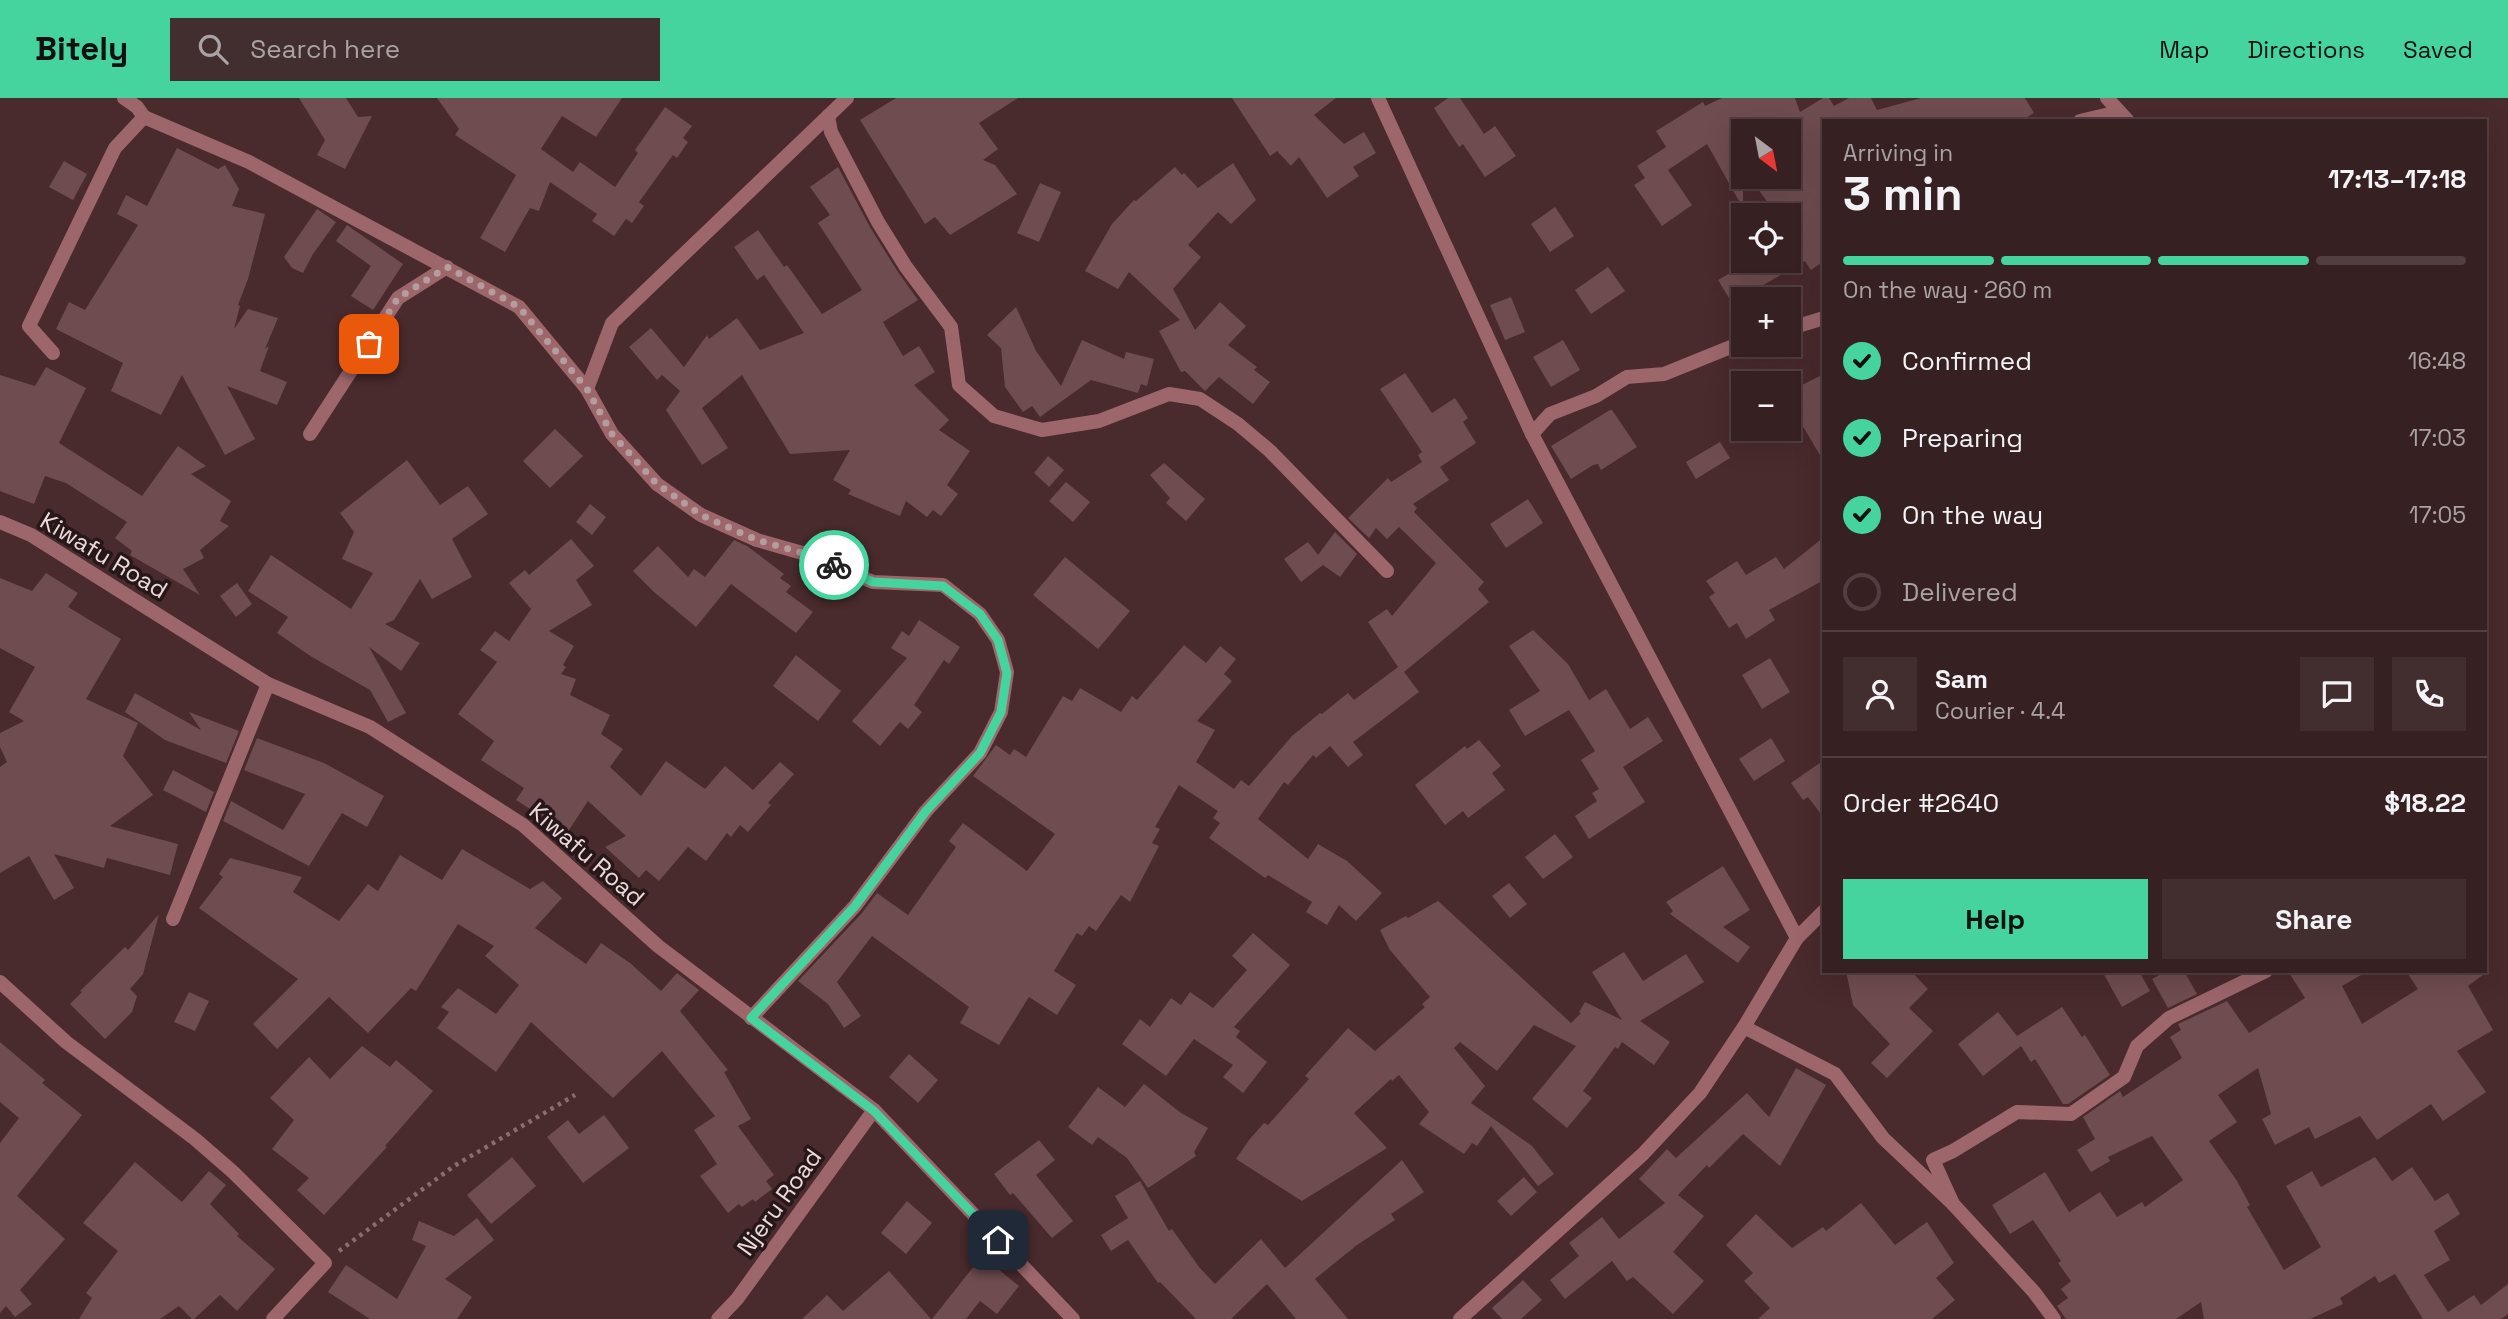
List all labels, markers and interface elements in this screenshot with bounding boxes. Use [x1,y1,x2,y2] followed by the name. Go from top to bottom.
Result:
[170,18,660,81] search box
[35,28,128,70] text: Bitely
[194,30,232,68] icon: search
[250,32,400,66] text: Search here
[2159,34,2209,65] text: Map
[2247,34,2365,65] text: Directions
[2403,34,2473,65] text: Saved
[1731,119,1801,189] north arrow
[1731,119,1801,441] map controls
[1843,138,1953,168] text: Arriving in
[2328,162,2466,196] text: 17:13–17:18
[1843,165,1963,223] text: 3 min
[1731,203,1801,273] button: locate
[1843,275,2052,305] text: On the way · 260 m
[1731,287,1801,357] button: +
[339,314,399,374] pin
[350,325,388,363] icon: bag
[1843,342,1881,380] icon: check
[1902,344,2032,378] text: Confirmed
[2408,346,2466,376] text: 16:48
[1731,371,1801,441] button: −
[1843,419,1881,457] icon: check
[1902,421,2023,455] text: Preparing
[2409,423,2466,453] text: 17:03
[1843,496,1881,534] icon: check
[1902,498,2043,532] text: On the way
[2409,500,2466,530] text: 17:05
[35,505,173,605] street label: Kiwafu Road
[799,530,869,600] courier
[815,546,853,584] icon: bike
[1902,575,2018,609] text: Delivered
[1843,657,1917,731] button: person
[2300,657,2374,731] button: chat
[2392,657,2466,731] button: phone
[1935,662,1988,696] text: Sam
[1935,696,2065,726] text: Courier · 4.4
[1843,786,1999,820] text: Order #2640
[2384,786,2466,820] text: $18.22
[523,795,651,913] street label: Kiwafu Road
[1843,879,2148,959] button: Help
[2162,879,2466,959] button: Share
[730,1142,828,1262] street label: Njeru Road
[968,1210,1028,1270] pin
[979,1221,1017,1259] icon: home

